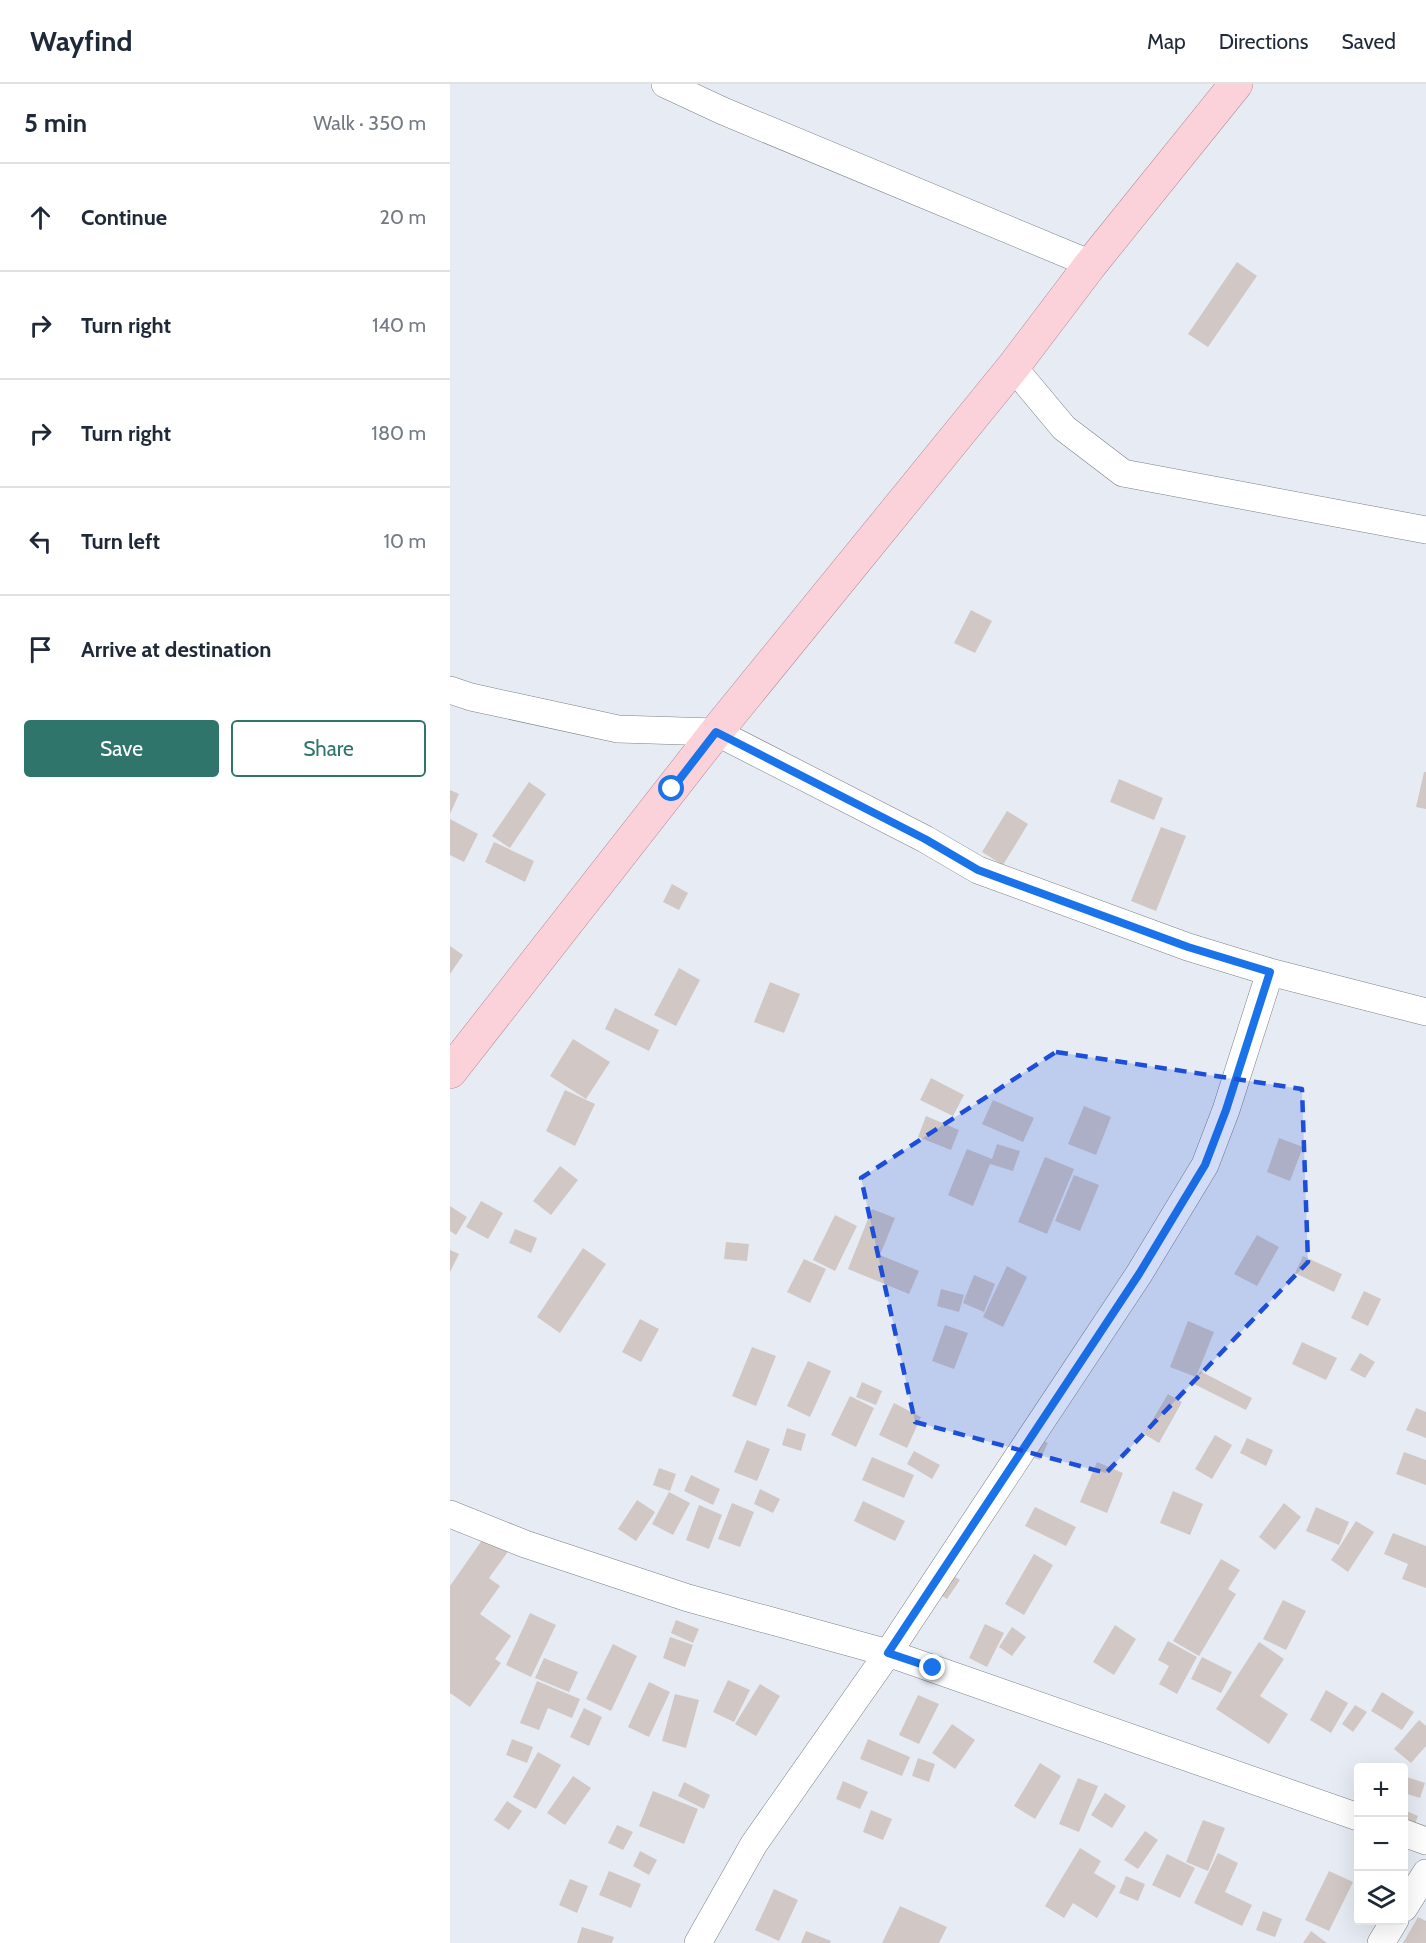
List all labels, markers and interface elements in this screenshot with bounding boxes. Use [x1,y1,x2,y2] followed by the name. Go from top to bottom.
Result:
[30,24,132,58] text: Wayfind
[1147,29,1186,54] text: Map
[1219,29,1308,54] text: Directions
[1341,29,1396,54] text: Saved
[24,107,87,139] text: 5 min
[313,111,426,135] text: Walk · 350 m
[24,201,57,234] icon: ahead
[81,204,167,231] text: Continue
[380,205,426,229] text: 20 m
[24,309,57,342] icon: right
[81,312,171,339] text: Turn right
[372,313,426,337] text: 140 m
[24,417,57,450] icon: right
[81,420,171,447] text: Turn right
[371,421,426,445] text: 180 m
[24,525,57,558] icon: left
[81,528,160,555] text: Turn left
[383,529,426,553] text: 10 m
[24,633,57,666] icon: arrive
[81,636,271,663] text: Arrive at destination
[24,720,219,777] button: Save
[231,720,426,777] button: Share
[658,775,684,801] route start
[919,1654,945,1680] route end
[1354,1763,1408,1925] map controls
[1354,1763,1408,1817] button: +
[1354,1817,1408,1871] button: −
[1354,1871,1408,1925] button: layers

